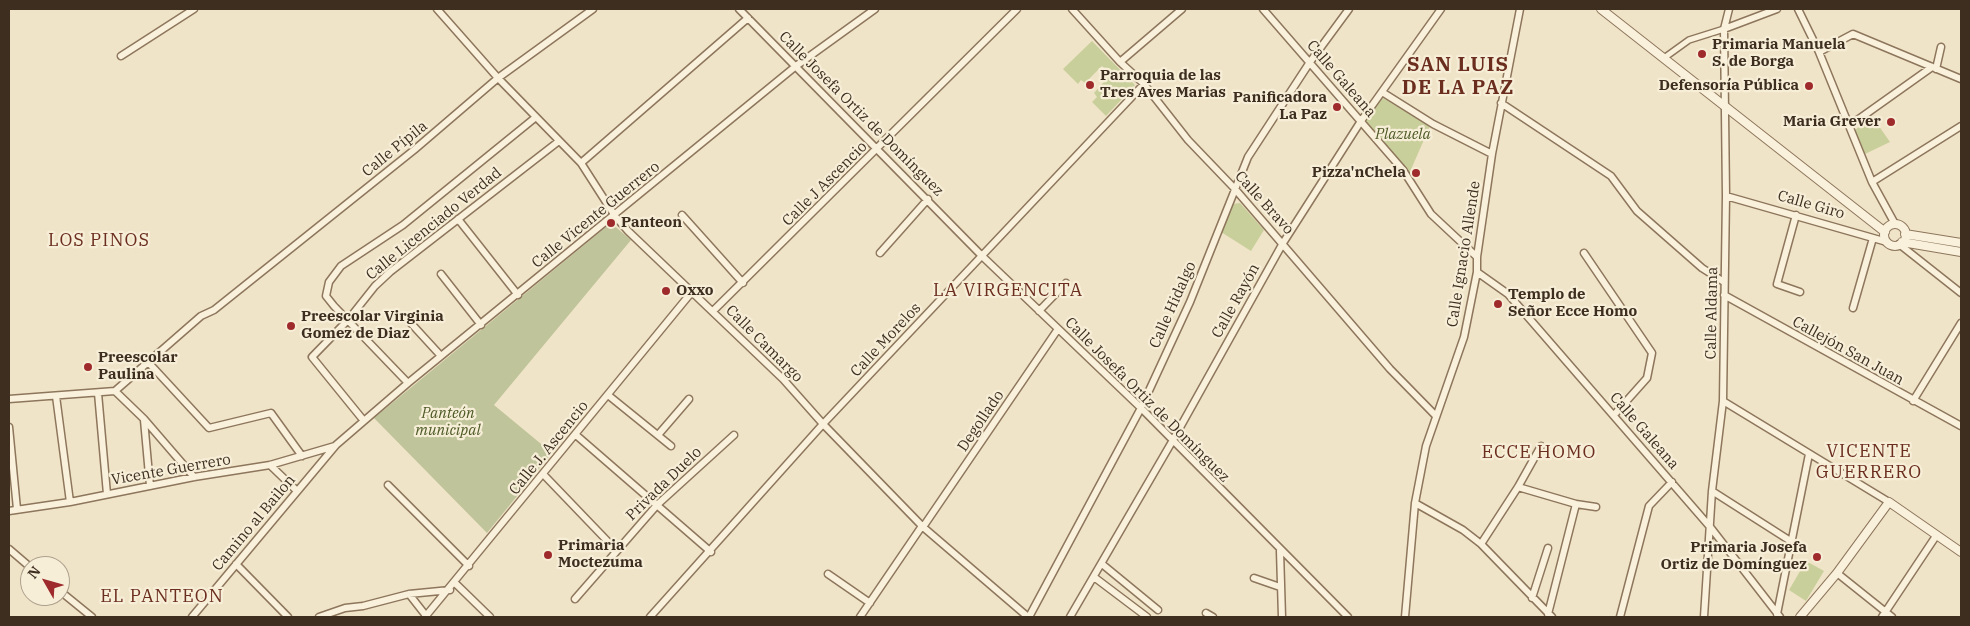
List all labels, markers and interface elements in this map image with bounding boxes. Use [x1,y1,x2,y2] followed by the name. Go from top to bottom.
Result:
[775,28,947,200] street label: Calle Josefa Ortiz de Domínguez
[1712,36,1846,71] place label: Primaria Manuela S. de Borga
[1303,37,1379,121] street label: Calle Galeana
[1696,48,1708,60] marker: Primaria Manuela S. de Borga
[1401,53,1515,100] district label: SAN LUIS DE LA PAZ
[1100,67,1226,102] place label: Parroquia de las Tres Aves Marias
[1659,77,1799,95] place label: Defensoría Pública
[1084,79,1096,91] marker: Parroquia de las Tres Aves Marias
[1803,80,1815,92] marker: Defensoría Pública
[1233,89,1327,124] place label: Panificadora La Paz
[1331,101,1343,113] marker: Panificadora La Paz
[1783,113,1881,131] place label: Maria Grever
[1885,116,1897,128] marker: Maria Grever
[359,117,431,181] street label: Calle Pípila
[1375,126,1431,144] park label: Plazuela
[779,138,871,230] street label: Calle J Ascencio
[528,158,664,272] street label: Calle Vicente Guerrero
[363,164,505,284] street label: Calle Licenciado Verdad
[1312,164,1406,182] place label: Pizza'nChela
[1410,167,1422,179] marker: Pizza'nChela
[1231,168,1297,238] street label: Calle Bravo
[1444,180,1484,328] street label: Calle Ignacio Allende
[1775,187,1847,223] street label: Calle Giro
[621,214,682,232] place label: Panteon
[605,217,617,229] marker: Panteon
[47,230,151,252] district label: LOS PINOS
[1146,259,1200,351] street label: Calle Hidalgo
[1208,261,1264,341] street label: Calle Rayón
[1702,266,1722,360] street label: Calle Aldama
[931,280,1085,302] district label: LA VIRGENCITA
[676,282,714,300] place label: Oxxo
[660,285,672,297] marker: Oxxo
[1508,286,1637,321] place label: Templo de Señor Ecce Homo
[1492,298,1504,310] marker: Templo de Señor Ecce Homo
[847,299,925,381] street label: Calle Morelos
[722,302,806,386] street label: Calle Camargo
[301,308,444,343] place label: Preescolar Virginia Gomez de Diaz
[1789,313,1907,389] street label: Callejón San Juan
[1061,314,1233,486] street label: Calle Josefa Ortiz de Domínguez
[285,320,297,332] marker: Preescolar Virginia Gomez de Diaz
[98,349,178,384] place label: Preescolar Paulina
[82,361,94,373] marker: Preescolar Paulina
[954,387,1008,455] street label: Degollado
[1606,389,1682,473] street label: Calle Galeana
[506,397,592,499] street label: Calle J. Ascencio
[415,405,481,440] park label: Panteón municipal
[1815,441,1923,484] district label: VICENTE GUERRERO
[1480,442,1598,464] district label: ECCE HOMO
[622,443,706,525] street label: Privada Duelo
[110,451,232,489] street label: Vicente Guerrero
[209,471,299,575] street label: Camino al Bailon
[558,537,643,572] place label: Primaria Moctezuma
[1660,539,1807,574] place label: Primaria Josefa Ortiz de Domínguez
[542,549,554,561] marker: Primaria Moctezuma
[1811,551,1823,563] marker: Primaria Josefa Ortiz de Domínguez
[20,556,70,606] north arrow
[23,562,44,582] text: N
[99,586,225,608] district label: EL PANTEON

